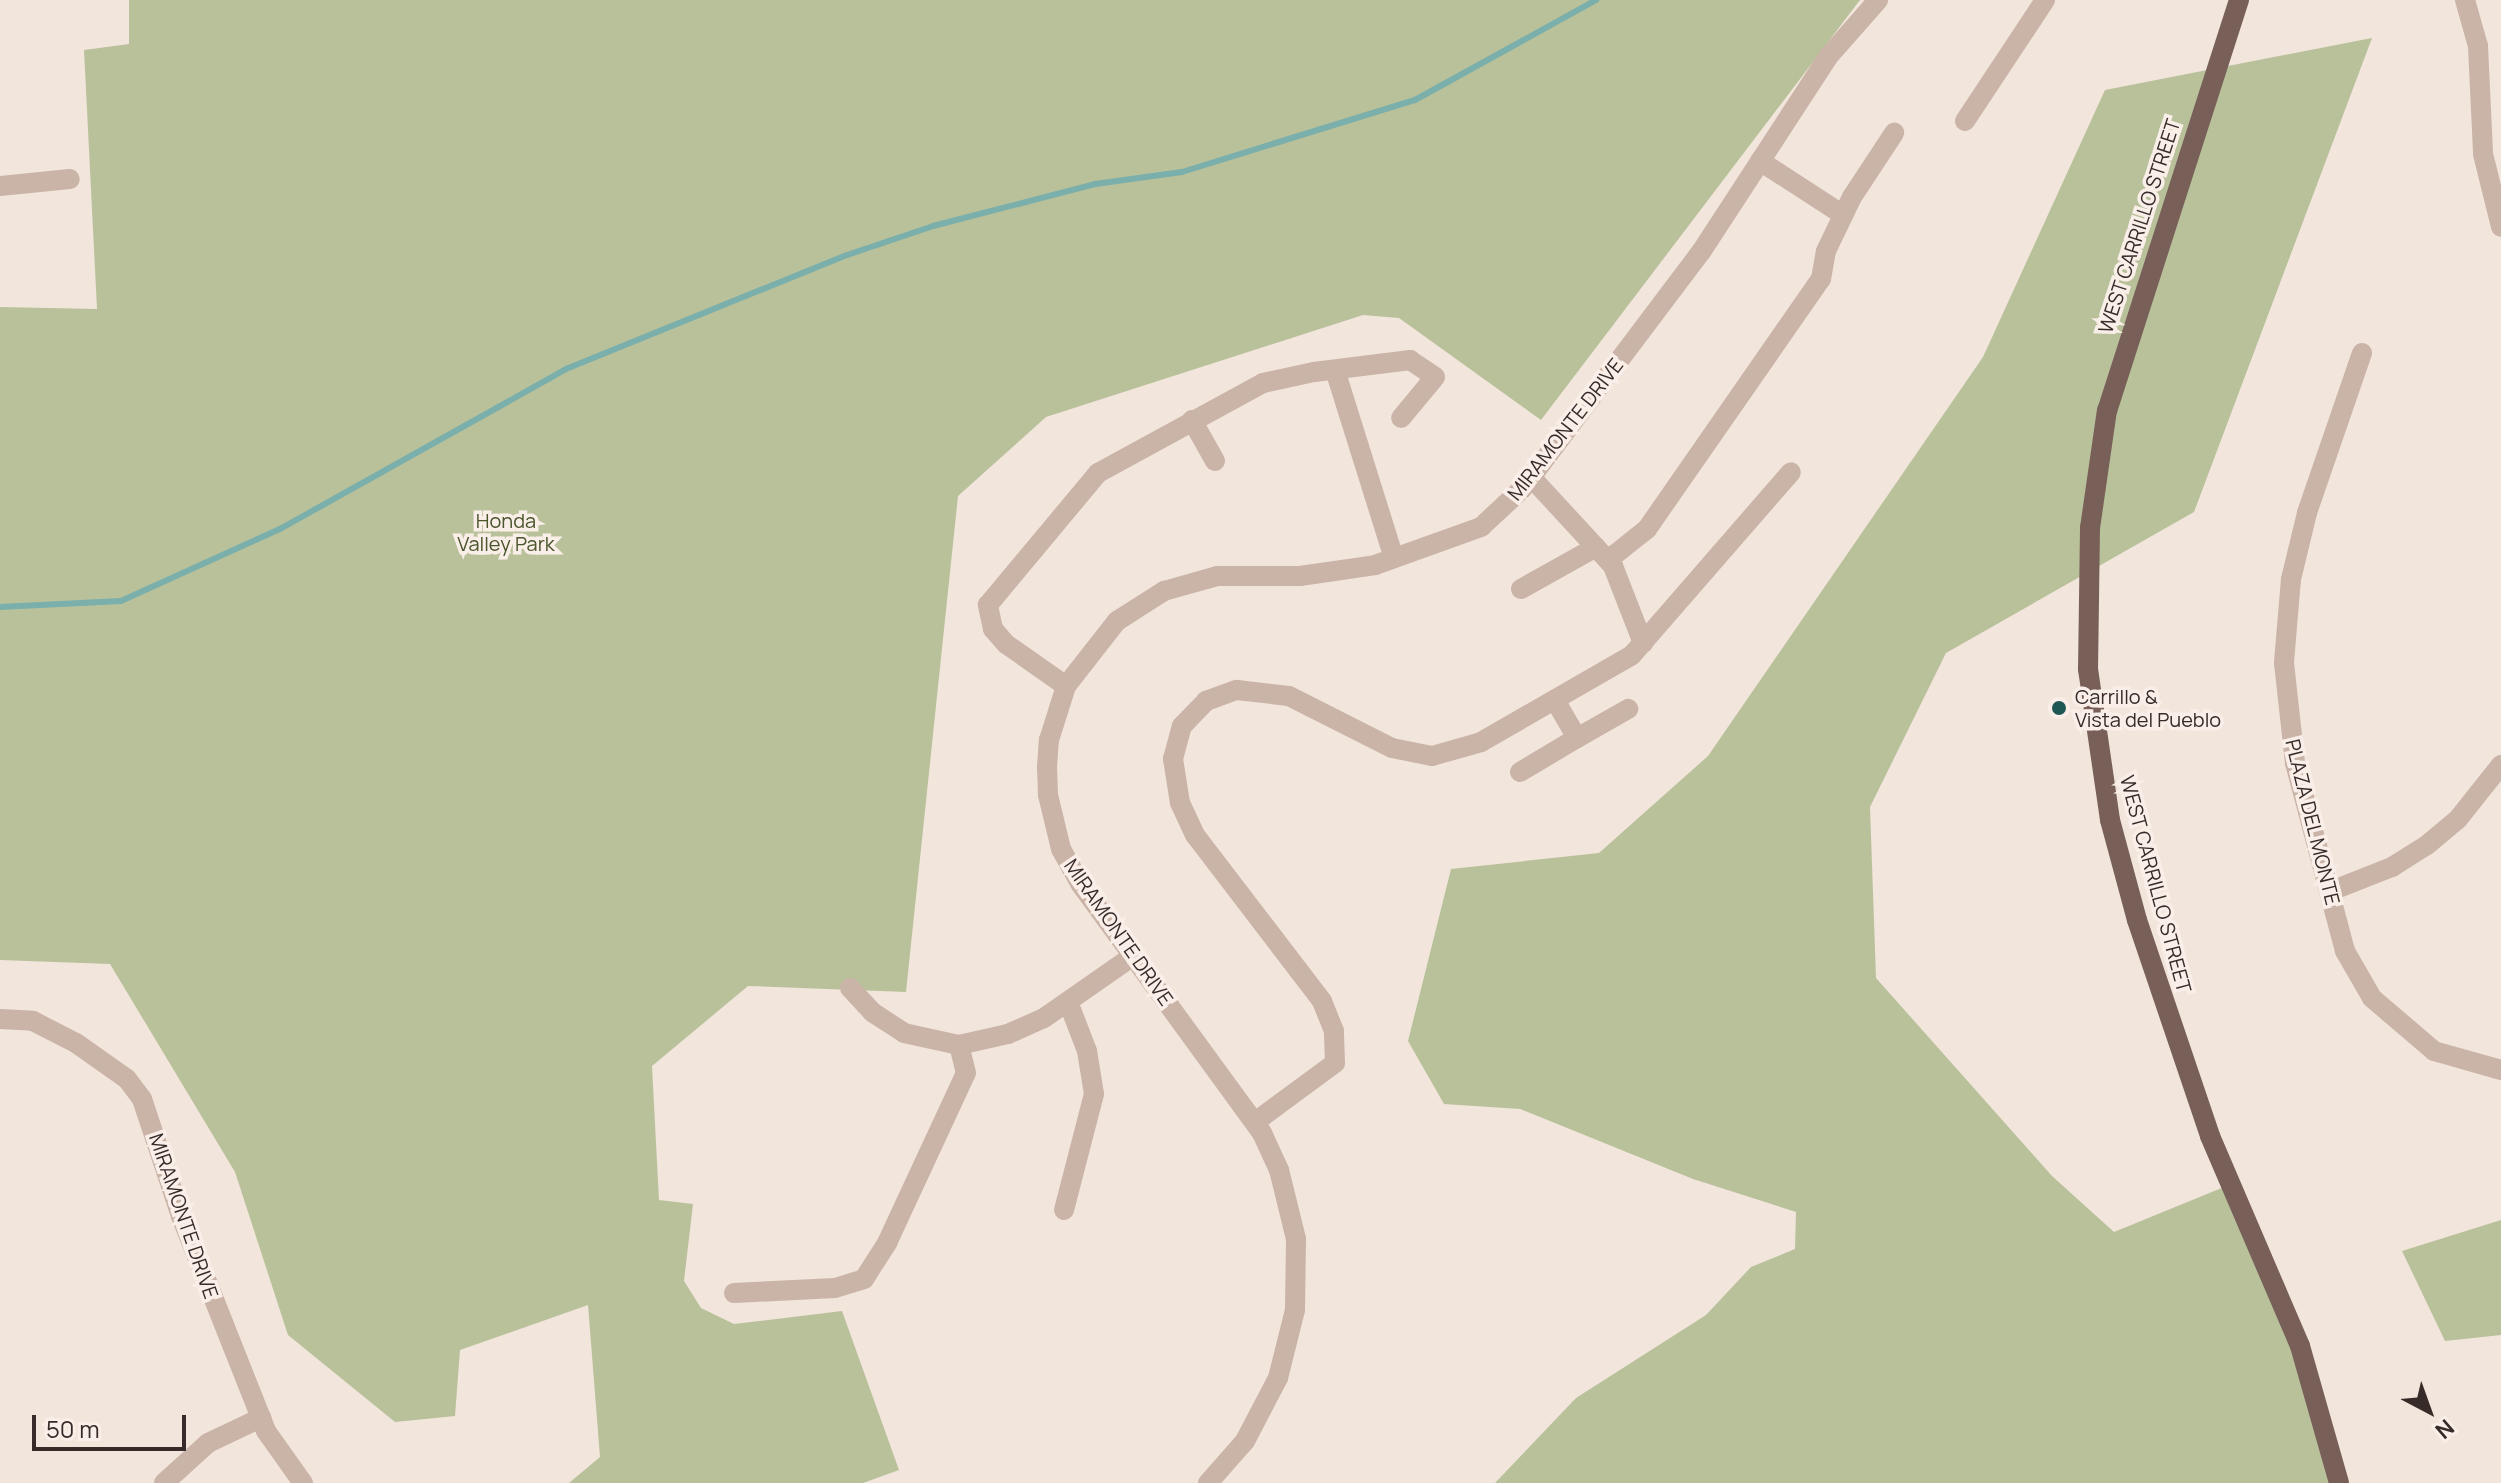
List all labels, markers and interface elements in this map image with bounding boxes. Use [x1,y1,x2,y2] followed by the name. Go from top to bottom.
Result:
[2093,116,2185,336] street label: WEST CARRILLO STREET
[1502,353,1628,505] street label: MIRAMONTE DRIVE
[457,508,555,555] park label: Honda Valley Park
[2075,684,2221,731] place label: Carrillo & Vista del Pueblo
[2050,699,2068,717] marker: Carrillo & Vista del Pueblo
[2281,736,2345,908] street label: PLAZA DEL MONTE
[2115,773,2197,995] street label: WEST CARRILLO STREET
[1059,854,1179,1010] street label: MIRAMONTE DRIVE
[144,1130,224,1302] street label: MIRAMONTE DRIVE
[2389,1371,2469,1451] north arrow
[36,1399,190,1449] scale bar
[46,1412,100,1445] text: 50 m
[2429,1413,2461,1446] text: N

